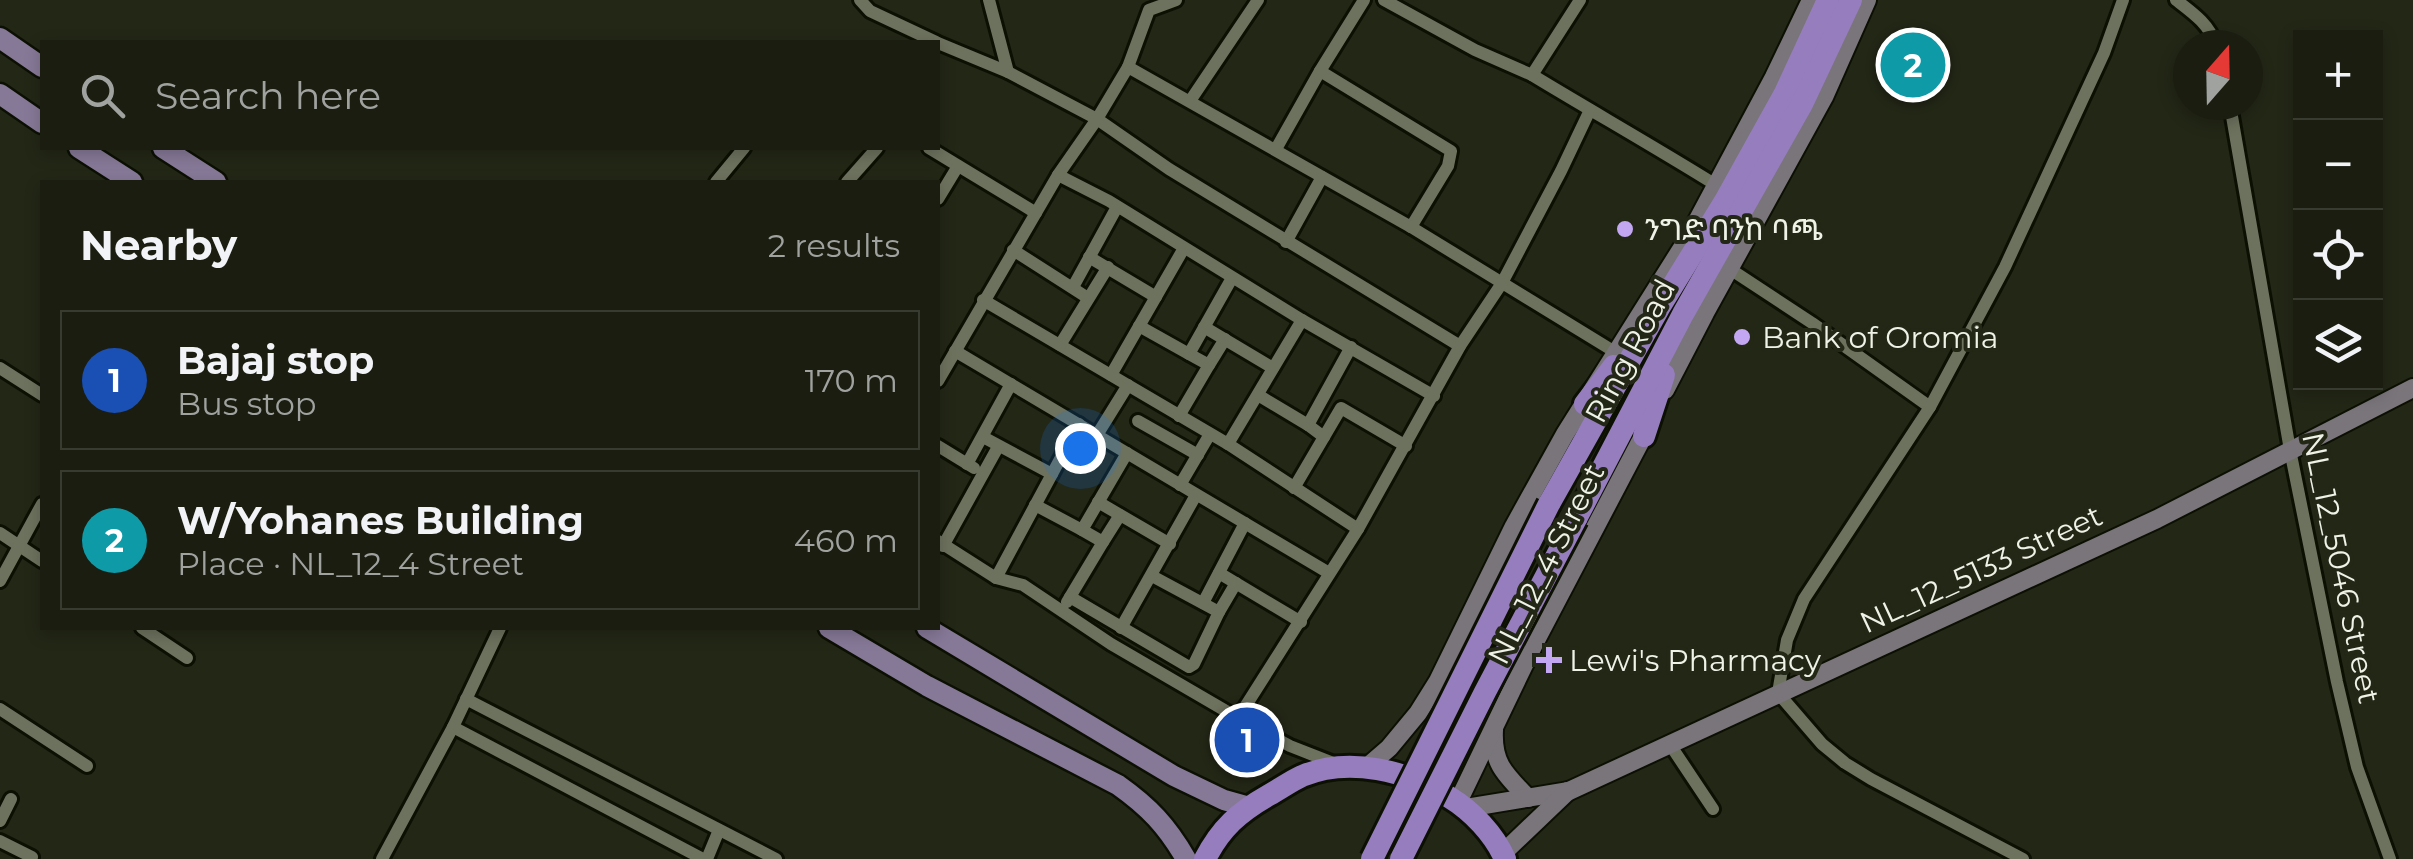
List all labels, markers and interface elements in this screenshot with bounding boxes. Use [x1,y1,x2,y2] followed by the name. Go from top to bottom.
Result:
[1880,28,1946,102] pin: 2
[2173,30,2263,120] north arrow
[2293,30,2383,390] map controls
[2293,30,2383,120] button: +
[40,40,940,150] search box
[75,68,130,123] icon: search
[155,72,381,119] text: Search here
[2293,120,2383,210] button: −
[2293,210,2383,300] button: locate
[1645,211,1823,248] place label: ንግድ ባንከ ባጫ
[1614,218,1636,240] marker: ንግድ ባንከ ባጫ
[80,219,237,271] text: Nearby
[768,226,900,265] text: 2 results
[1577,273,1683,429] street label: Ring Road
[2293,300,2383,390] button: layers
[1762,319,1998,356] place label: Bank of Oromia
[1731,326,1753,348] marker: Bank of Oromia
[177,337,374,384] text: Bajaj stop
[108,361,121,400] text: 1
[805,361,898,400] text: 170 m
[177,384,316,423] text: Bus stop
[1055,423,1106,474] your location
[2294,429,2388,707] street label: NL_12_5046 Street
[1480,458,1612,670] street label: NL_12_4 Street
[177,497,584,544] text: W/Yohanes Building
[1854,497,2108,641] street label: NL_12_5133 Street
[105,521,124,560] text: 2
[794,521,898,560] text: 460 m
[177,544,524,583] text: Place · NL_12_4 Street
[1569,642,1822,679] place label: Lewi's Pharmacy
[1538,649,1560,671] marker: Lewi's Pharmacy
[1214,702,1280,778] pin: 1

